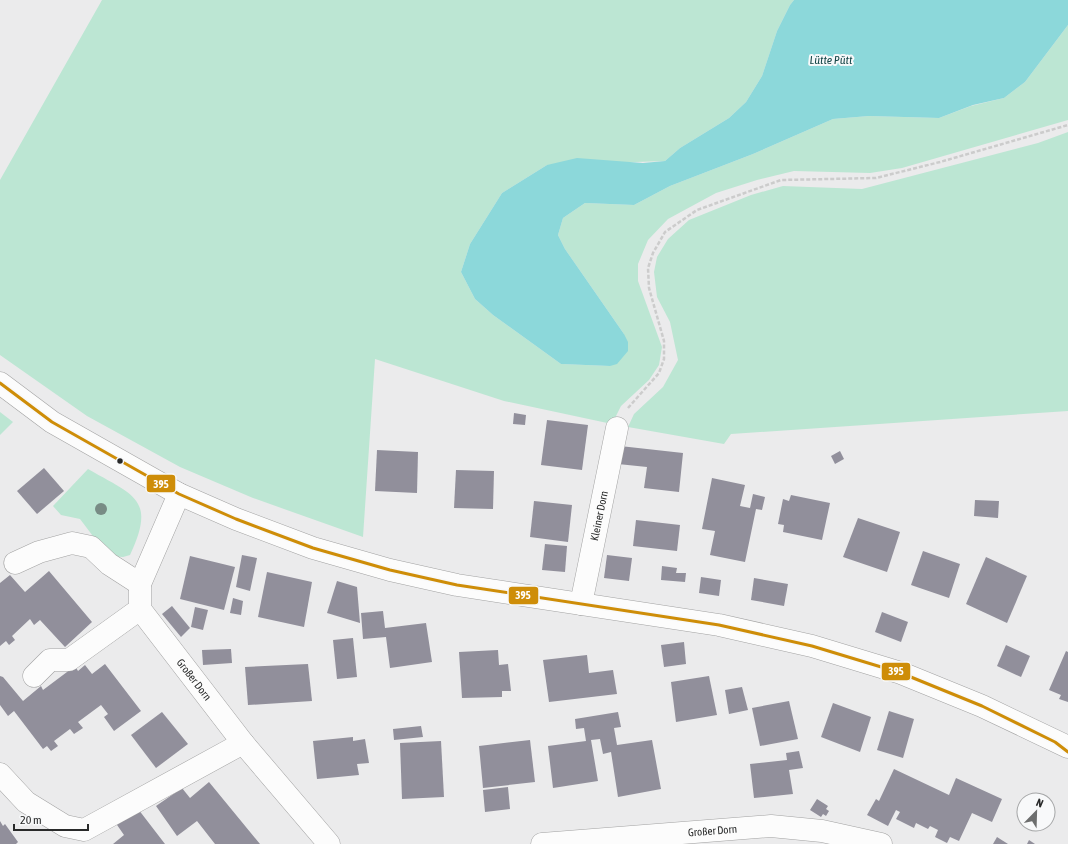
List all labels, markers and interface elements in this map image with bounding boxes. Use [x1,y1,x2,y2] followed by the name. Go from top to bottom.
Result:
[810,53,853,67] water label: Lütte Pütt
[115,456,125,466] unlabelled marker
[146,474,176,493] line badge: 395
[153,478,169,490] text: 395
[588,490,610,542] street label: Kleiner Dorn
[508,586,539,605] line badge: 395
[515,589,531,601] text: 395
[174,656,214,703] street label: Großer Dorn
[881,662,911,681] line badge: 395
[888,665,904,677] text: 395
[1016,792,1056,832] north arrow
[1035,796,1045,810] text: N
[14,806,88,832] scale bar
[20,813,42,827] text: 20 m
[688,823,737,839] street label: Großer Dorn

